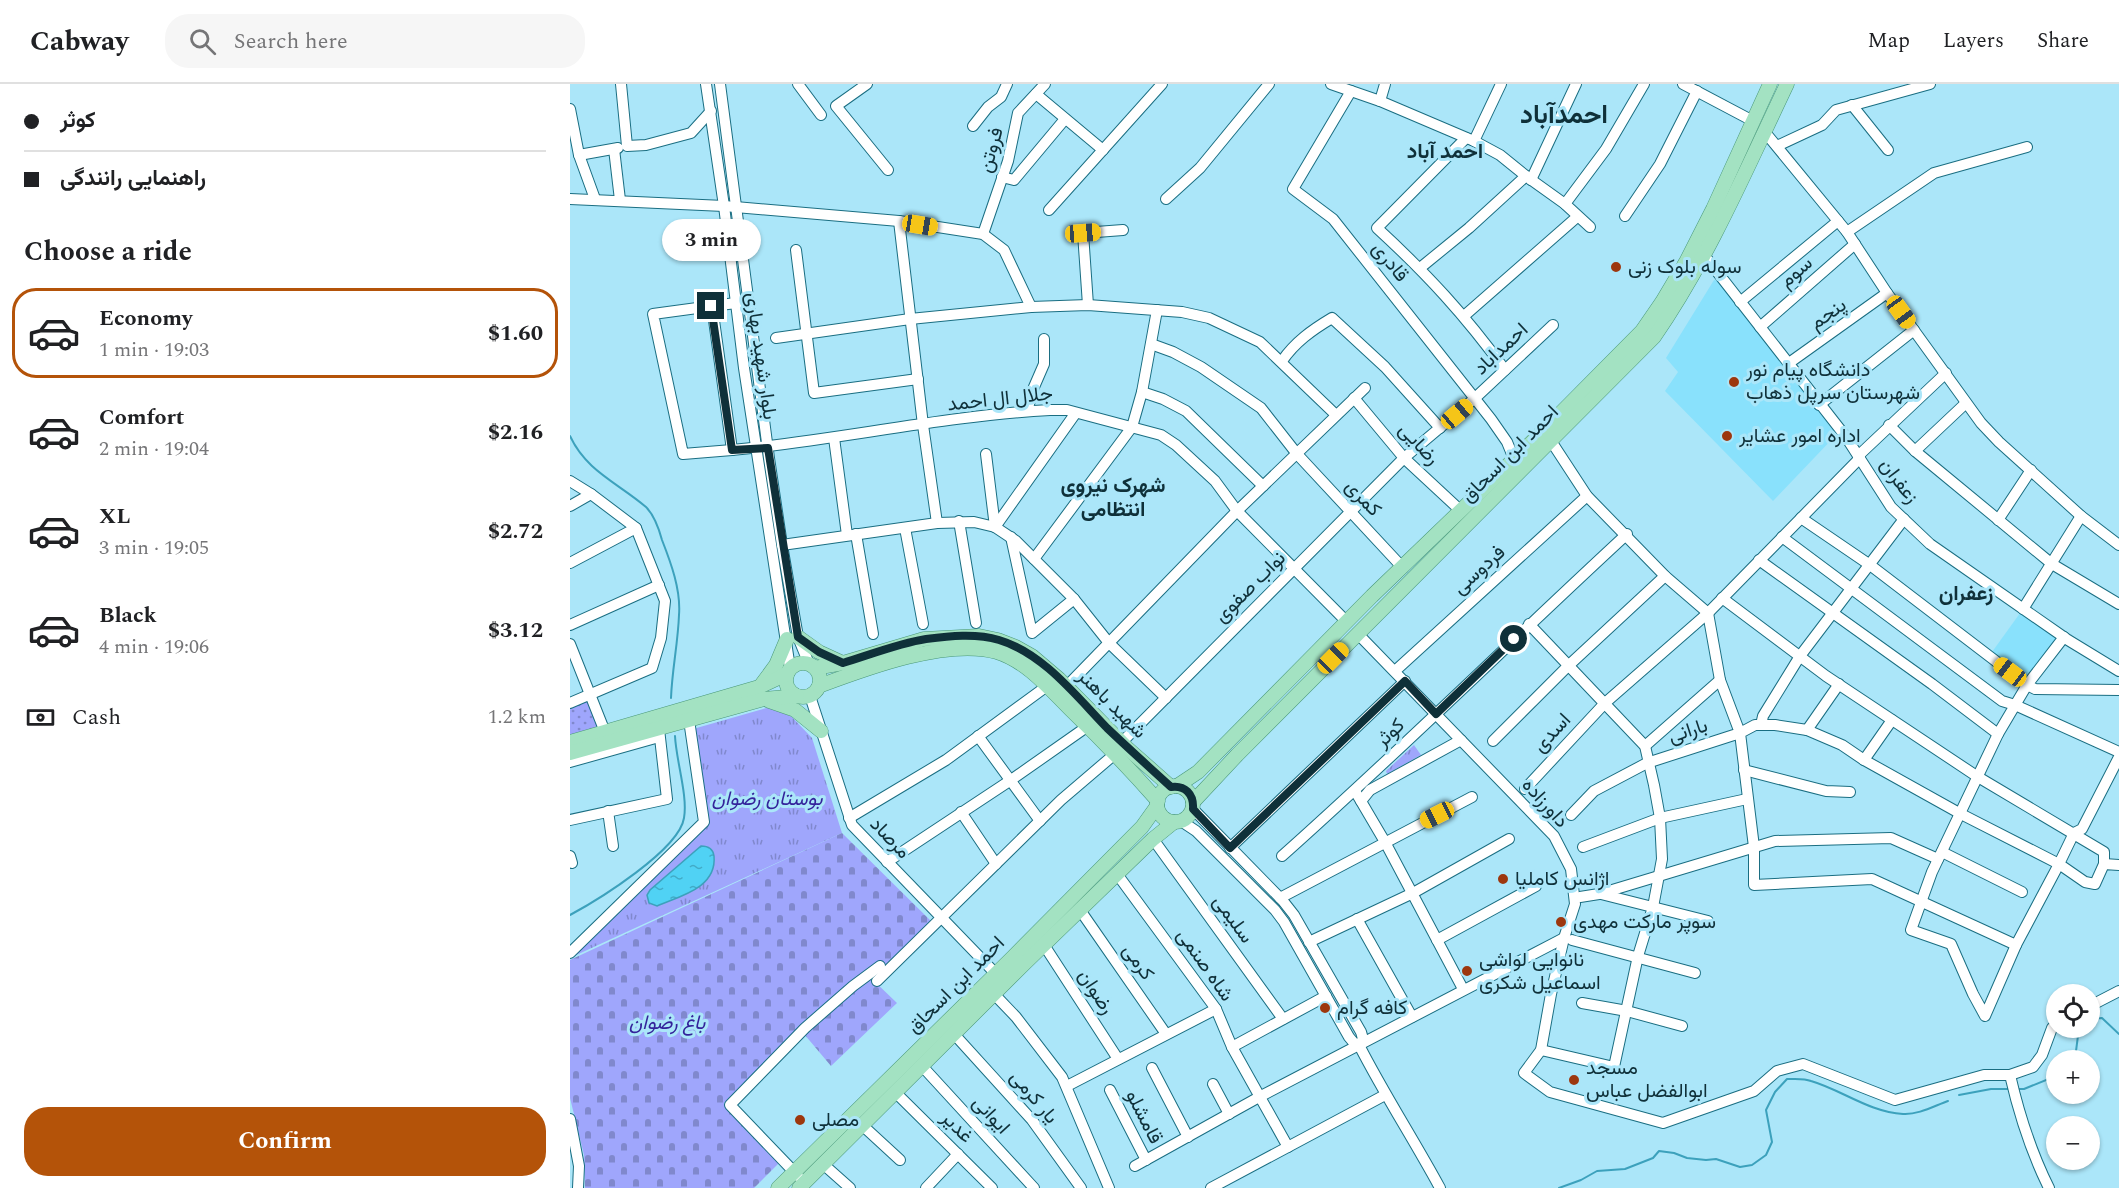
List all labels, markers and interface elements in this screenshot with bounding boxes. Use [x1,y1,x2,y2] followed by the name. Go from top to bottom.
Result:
[165,14,585,68] search box
[30,20,129,63] text: Cabway
[186,25,219,58] icon: search
[234,25,348,58] text: Search here
[1868,25,1910,57] text: Map
[1943,25,2004,57] text: Layers
[2037,25,2089,57] text: Share
[1520,95,1608,135] district label: احمدآباد
[60,104,96,137] text: کوثر
[970,124,1012,176] street label: فروتن
[1407,136,1483,168] district label: احمد آباد
[60,162,206,195] text: راهنمایی رانندگی
[901,213,939,237] car
[662,219,760,261] callout: 3 min
[1064,223,1102,243] car
[685,225,738,255] text: 3 min
[24,231,192,273] text: Choose a ride
[1364,235,1416,289] street label: قادری
[1772,249,1820,295] street label: سوم
[1628,252,1742,282] place label: سوله بلوک زنی
[1609,260,1623,274] marker: سوله بلوک زنی
[737,290,785,422] street label: بلوار شهید بهاری
[1803,290,1853,338] street label: پنجم
[697,292,724,319] route end
[1883,292,1919,332] car
[99,302,192,335] text: Economy
[27,306,81,360] icon: car
[1467,316,1535,382] street label: احمداباد
[488,317,543,350] text: $1.60
[99,335,209,365] text: 1 min · 19:03
[1745,355,1920,408] place label: دانشگاه پیام نور شهرستان سرپل ذهاب
[1727,375,1741,389] marker: دانشگاه پیام نور شهرستان سرپل ذهاب
[946,379,1054,419] street label: جلال ال احمد
[1437,396,1477,432] car
[1454,398,1566,510] street label: احمد ابن اسحاق
[99,401,184,434] text: Comfort
[27,405,81,459] icon: car
[488,416,543,449] text: $2.16
[1391,416,1447,472] street label: رضایی
[1738,421,1861,451] place label: اداره امور عشایر
[1720,429,1734,443] marker: اداره امور عشایر
[99,434,209,464] text: 2 min · 19:04
[1872,452,1926,510] street label: زعفران
[1060,470,1166,526] district label: شهرک نیروی انتظامی
[1338,472,1388,524] street label: کمری
[99,500,130,533] text: XL
[27,504,81,558] icon: car
[488,515,543,548] text: $2.72
[99,533,209,563] text: 3 min · 19:05
[1446,538,1512,602] street label: فردوسی
[1207,544,1293,630] street label: نواب صفوی
[1939,578,1993,610] district label: زعفران
[99,599,157,632] text: Black
[27,603,81,657] icon: car
[488,614,543,647] text: $3.12
[1500,625,1527,652] route start
[99,632,209,662] text: 4 min · 19:06
[1314,639,1352,677] car
[1990,654,2030,690] car
[1070,662,1154,746] street label: شهید باهنر
[24,701,57,734] icon: cash
[72,701,121,734] text: Cash
[488,702,546,732] text: 1.2 km
[1526,706,1578,760] street label: اسدی
[1367,711,1412,755] street label: کوثر
[1664,711,1712,751] street label: بارانی
[1514,771,1576,835] street label: داورزاده
[712,784,824,814] park label: بوستان رضوان
[1417,799,1457,831] car
[862,810,918,866] street label: مرصاد
[1515,864,1609,894] place label: اژانس کاملیا
[1496,872,1510,886] marker: اژانس کاملیا
[1205,888,1261,950] street label: سلیمی
[1573,907,1716,937] place label: سوپر مارکت مهدی
[1554,915,1568,929] marker: سوپر مارکت مهدی
[1169,922,1241,1008] street label: شاه صنمی
[900,929,1012,1041] street label: احمد ابن اسحاق
[1115,937,1162,987] street label: کرمی
[1479,945,1601,998] place label: نانوایی لواشی اسماعیل شکری
[1070,963,1122,1021] street label: رضوان
[1460,964,1474,978] marker: نانوایی لواشی اسماعیل شکری
[2046,984,2100,1170] map controls
[2046,984,2100,1038] button: locate
[1337,993,1408,1023] place label: کافه گرام
[1318,1001,1332,1015] marker: کافه گرام
[629,1008,706,1038] park label: باغ رضوان
[2046,1050,2100,1104] button: +
[1586,1053,1708,1106] place label: مسجد ابوالفضل عباس
[1002,1063,1066,1131] street label: یار کرمی
[1567,1073,1581,1087] marker: مسجد ابوالفضل عباس
[1118,1085,1170,1149] street label: قامشلو
[965,1089,1017,1141] street label: ایوانی
[933,1103,980,1150] street label: غدیر
[812,1105,859,1135] place label: مصلی
[24,1107,546,1176] button: Confirm
[793,1113,807,1127] marker: مصلی
[2046,1116,2100,1170] button: −

